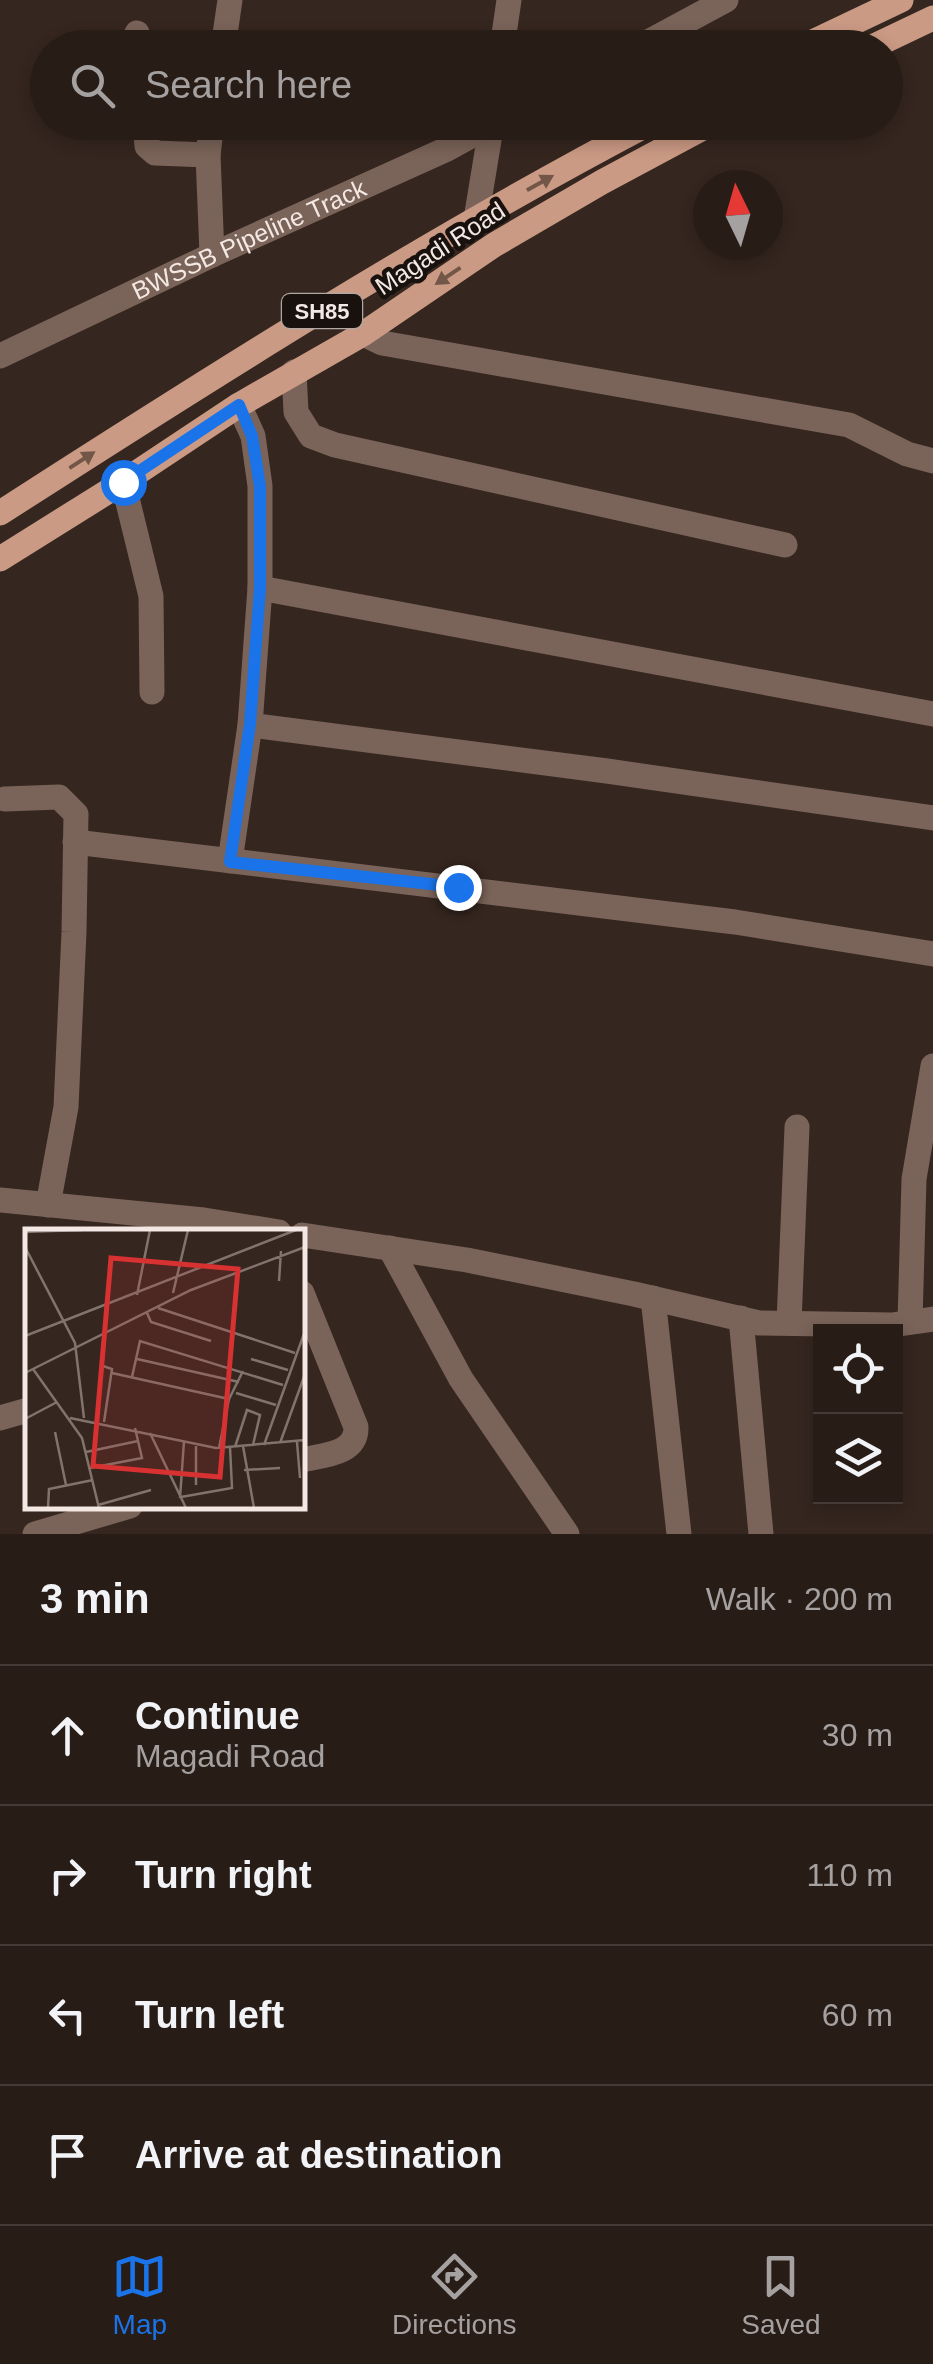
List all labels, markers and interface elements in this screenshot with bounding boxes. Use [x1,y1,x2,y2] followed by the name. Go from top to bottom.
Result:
[30,30,903,140] search box
[65,58,120,113] icon: search
[145,64,352,106] text: Search here
[693,170,783,260] north arrow
[127,173,371,305] street label: BWSSB Pipeline Track
[525,175,554,192] one-way arrow
[370,196,510,300] street label: Magadi Road
[435,267,462,285] one-way arrow
[282,294,362,328] road number: SH85
[68,452,96,469] one-way arrow
[101,460,147,506] route start
[436,865,482,911] route end
[25,1229,305,1509] inset map
[813,1324,903,1504] map controls
[813,1324,903,1414] button: locate
[813,1414,903,1504] button: layers
[40,1575,150,1622] text: 3 min
[706,1581,893,1617] text: Walk · 200 m
[135,1695,300,1737] text: Continue
[40,1708,95,1763] icon: ahead
[822,1717,893,1753] text: 30 m
[135,1738,325,1774] text: Magadi Road
[40,1848,95,1903] icon: right
[135,1854,312,1896] text: Turn right
[806,1857,893,1893] text: 110 m
[40,1988,95,2043] icon: left
[135,1994,284,2036] text: Turn left
[822,1997,893,2033] text: 60 m
[40,2128,95,2183] icon: arrive
[135,2134,502,2176] text: Arrive at destination
[112,2249,167,2341] tab: Map
[392,2249,517,2341] tab: Directions
[741,2249,821,2341] tab: Saved

